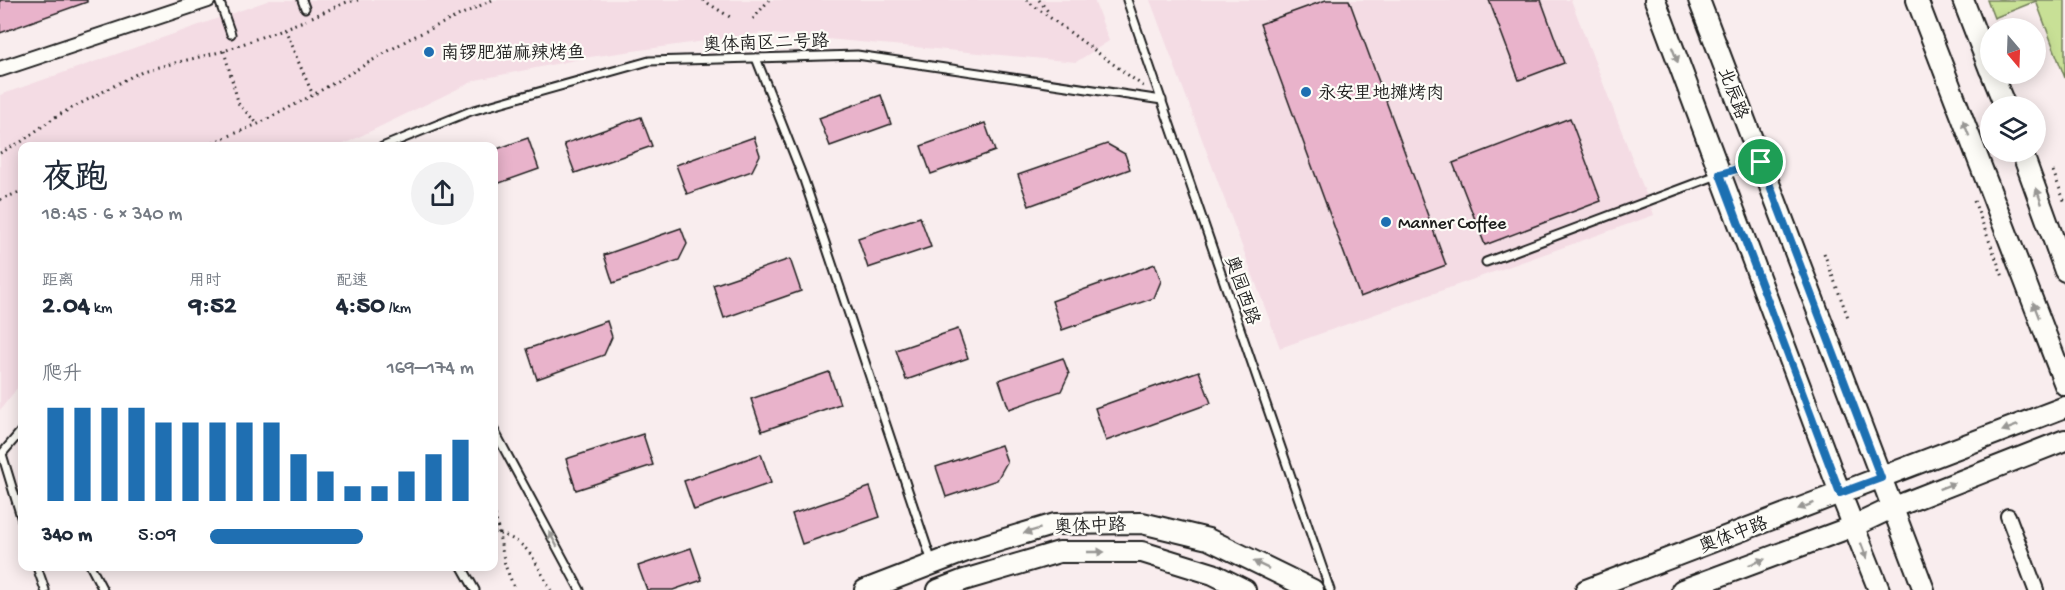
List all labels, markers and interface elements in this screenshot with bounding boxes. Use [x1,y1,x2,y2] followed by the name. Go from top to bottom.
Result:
[1980,18,2046,84] north arrow
[1980,18,2046,162] map controls
[703,31,829,57] street label: 奥体南区二号路
[441,43,585,65] place label: 南锣肥猫麻辣烤鱼
[422,45,436,59] marker: 南锣肥猫麻辣烤鱼
[1671,46,1681,64] one-way arrow
[1712,65,1752,123] street label: 北辰路
[1318,83,1444,105] place label: 永安里地摊烤肉
[1299,85,1313,99] marker: 永安里地摊烤肉
[1980,96,2046,162] button: layers
[1961,119,1971,137] one-way arrow
[1735,136,1786,187] pin
[1744,145,1777,178] icon: arrive
[42,162,108,200] text: 夜跑
[411,162,474,225] button: share
[2034,187,2043,205] one-way arrow
[42,204,182,227] text: 18:45 · 6 × 340 m
[1398,214,1507,235] place label: Manner Coffee
[1379,215,1393,229] marker: Manner Coffee
[1219,253,1263,328] street label: 奥园西路
[42,273,74,292] text: 距离
[189,273,221,292] text: 用时
[336,273,368,292] text: 配速
[42,292,90,323] text: 2.04
[189,292,237,323] text: 9:52
[336,292,385,323] text: 4:50
[90,300,112,319] text: km
[385,300,411,319] text: /km
[2031,301,2041,319] one-way arrow
[387,358,474,381] text: 169–174 m
[42,364,82,387] text: 爬升
[2001,424,2019,434] one-way arrow
[1938,481,1956,491] one-way arrow
[1797,501,1815,511] one-way arrow
[1696,513,1771,559] street label: 奥体中路
[1054,515,1126,539] street label: 奥体中路
[42,525,92,548] text: 340 m
[138,525,176,548] text: 5:09
[1023,527,1041,536] one-way arrow
[548,530,558,547] one-way arrow
[1860,542,1869,560] one-way arrow
[1087,547,1106,557] one-way arrow
[1748,557,1766,567] one-way arrow
[1252,560,1269,569] one-way arrow

